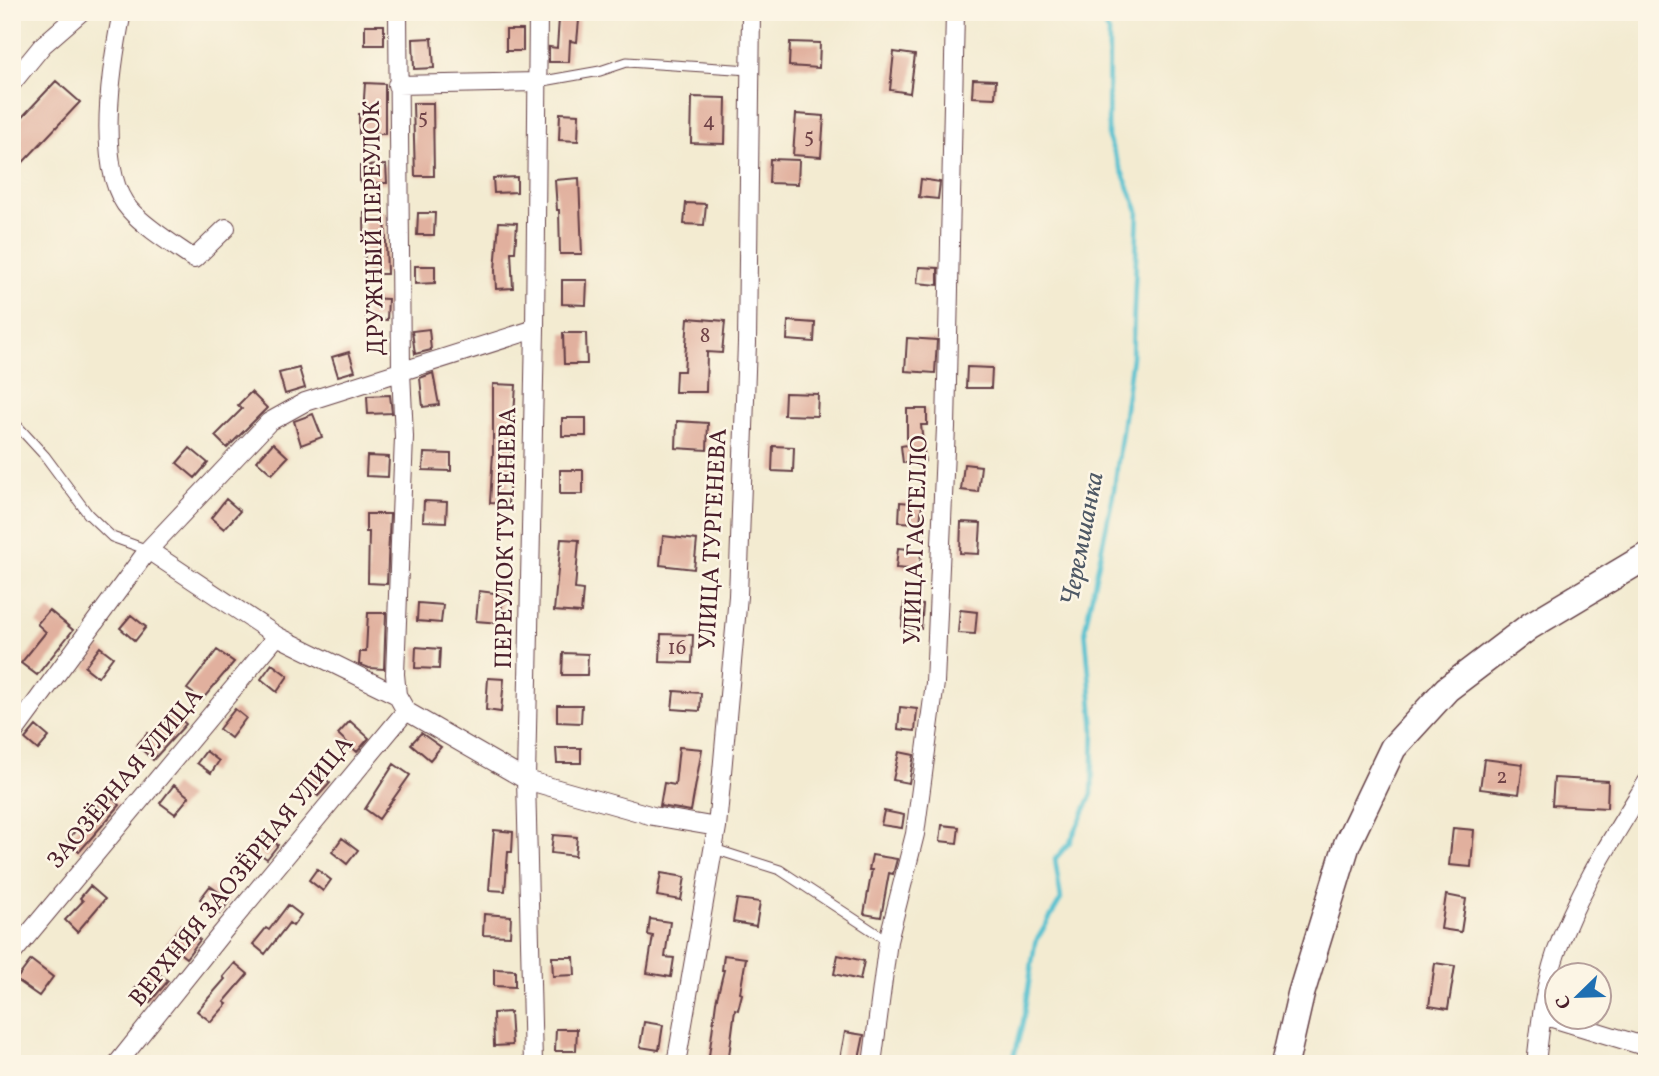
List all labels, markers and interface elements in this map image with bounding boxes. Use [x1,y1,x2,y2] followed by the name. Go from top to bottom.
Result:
[356,100,394,356] street label: ДРУЖНЫЙ ПЕРЕУЛОК
[418,103,428,132] house number: 5
[703,107,715,136] house number: 4
[804,122,814,151] house number: 5
[700,322,710,351] house number: 8
[488,407,526,669] street label: ПЕРЕУЛОК ТУРГЕНЕВА
[691,427,737,651] street label: УЛИЦА ТУРГЕНЕВА
[896,435,938,645] street label: УЛИЦА ГАСТЕЛЛО
[1052,469,1114,609] water label: Черемшанка
[668,634,686,663] house number: 16
[40,681,212,877] street label: ЗАОЗЁРНАЯ УЛИЦА
[122,729,362,1015] street label: ВЕРХНЯЯ ЗАОЗЁРНАЯ УЛИЦА
[1496,763,1508,792] house number: 2
[1544,960,1614,1030] north arrow
[1550,991,1579,1013] text: С

